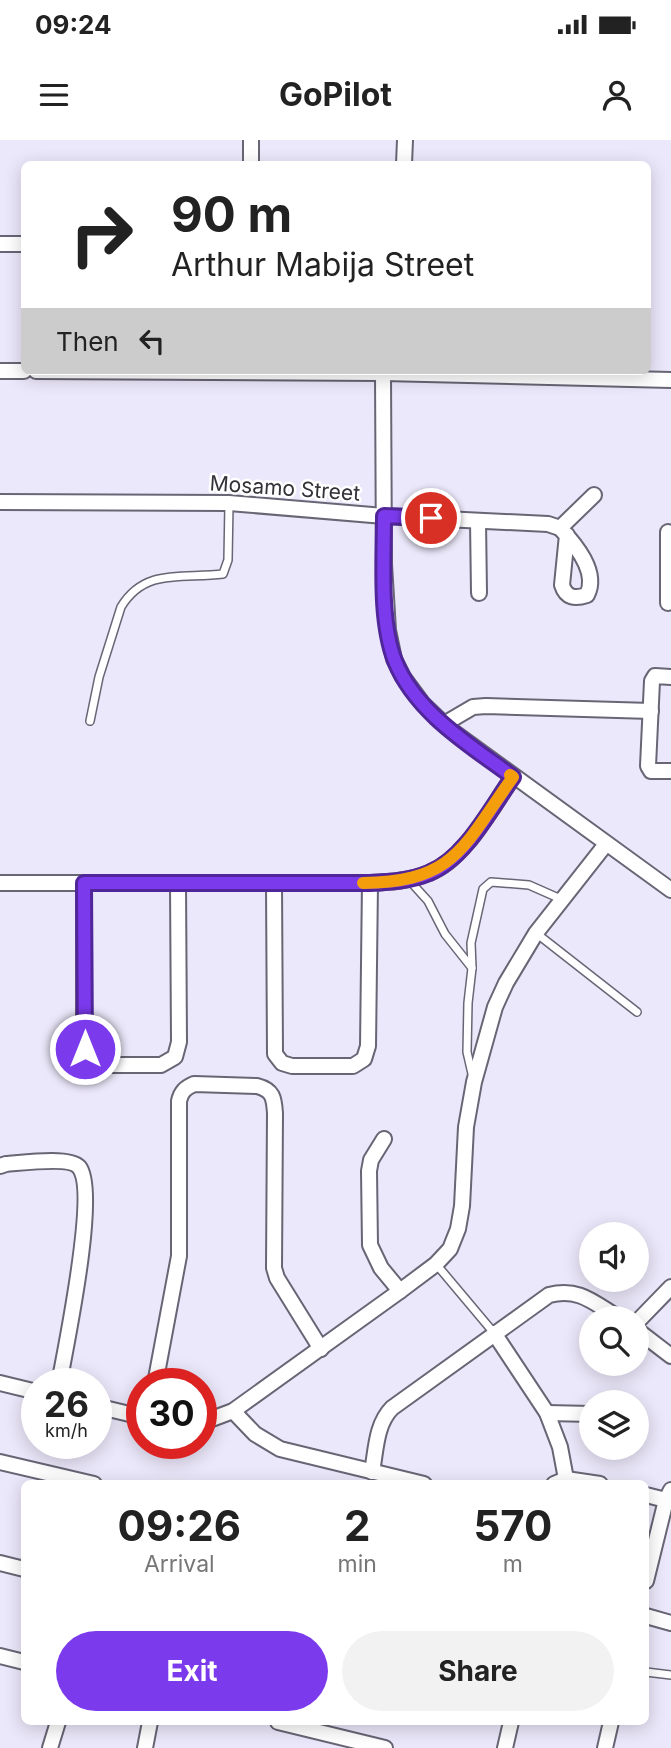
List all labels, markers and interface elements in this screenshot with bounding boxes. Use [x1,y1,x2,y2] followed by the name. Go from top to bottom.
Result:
[35,9,112,40] text: 09:24
[279,75,392,114] text: GoPilot
[35,76,73,114] icon: menu
[598,76,636,114] icon: person
[171,185,292,244] text: 90 m
[56,189,147,280] icon: right
[171,245,474,284] text: Arthur Mabija Street
[133,322,171,360] icon: left
[56,326,119,357] text: Then
[209,470,361,506] street label: Mosamo Street
[401,488,461,548] pin
[412,499,450,537] icon: arrive
[48,1012,122,1086] position arrow
[579,1222,649,1460] map controls
[579,1222,649,1292] button: sound
[579,1306,649,1376] button: search
[126,1368,217,1459] speed limit sign: 30
[44,1383,89,1425] text: 26
[579,1390,649,1460] button: layers
[45,1420,88,1441] text: km/h
[118,1500,241,1551] text: 09:26
[344,1500,370,1551] text: 2
[473,1500,552,1551] text: 570
[144,1550,215,1578] text: Arrival
[338,1550,377,1578] text: min
[503,1550,523,1578] text: m
[56,1631,328,1711] button: Exit
[342,1631,614,1711] button: Share

